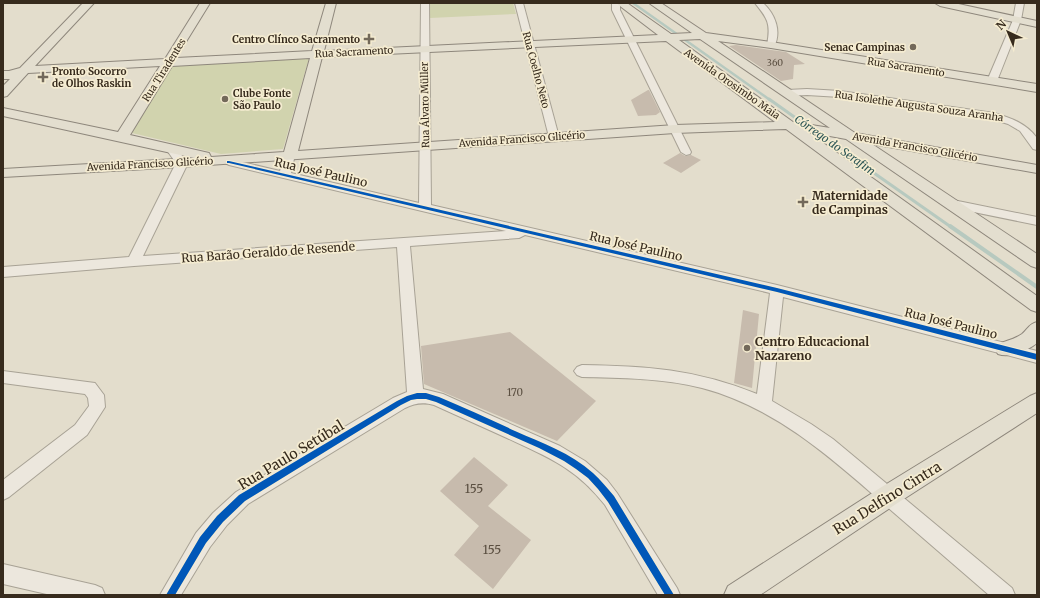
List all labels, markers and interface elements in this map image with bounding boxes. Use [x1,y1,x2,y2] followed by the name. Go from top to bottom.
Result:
[988,12,1028,52] north arrow
[993,17,1009,33] text: N
[520,30,553,110] street label: Rua Coelho Neto
[232,33,360,46] place label: Centro Clínco Sacramento
[363,33,375,45] marker: Centro Clínco Sacramento
[139,36,189,104] street label: Rua Tiradentes
[824,41,905,54] place label: Senac Campinas
[908,42,918,52] marker: Senac Campinas
[315,43,394,61] street label: Rua Sacramento
[681,45,783,122] street label: Avenida Orosimbo Maia
[866,54,946,80] street label: Rua Sacramento
[767,57,783,68] house number: 360
[417,61,432,148] street label: Rua Álvaro Müller
[52,65,131,90] place label: Pronto Socorro de Olhos Raskin
[37,71,49,83] marker: Pronto Socorro de Olhos Raskin
[233,87,292,112] place label: Clube Fonte São Paulo
[834,88,1005,124] street label: Rua Isolethe Augusta Souza Aranha
[220,94,230,104] marker: Clube Fonte São Paulo
[792,112,878,178] water label: Córrego do Serafim
[457,128,586,150] street label: Avenida Francisco Glicério
[851,129,979,164] street label: Avenida Francisco Glicério
[85,154,214,174] street label: Avenida Francisco Glicério
[273,154,369,190] street label: Rua José Paulino
[812,188,888,217] place label: Maternidade de Campinas
[797,196,809,208] marker: Maternidade de Campinas
[588,228,684,264] street label: Rua José Paulino
[181,238,355,266] street label: Rua Barão Geraldo de Resende
[903,304,999,342] street label: Rua José Paulino
[755,334,869,363] place label: Centro Educacional Nazareno
[742,343,752,353] marker: Centro Educacional Nazareno
[507,386,523,399] house number: 170
[235,416,348,494] street label: Rua Paulo Setúbal
[830,457,945,539] street label: Rua Delfino Cintra
[465,481,483,496] house number: 155
[483,542,501,557] house number: 155

